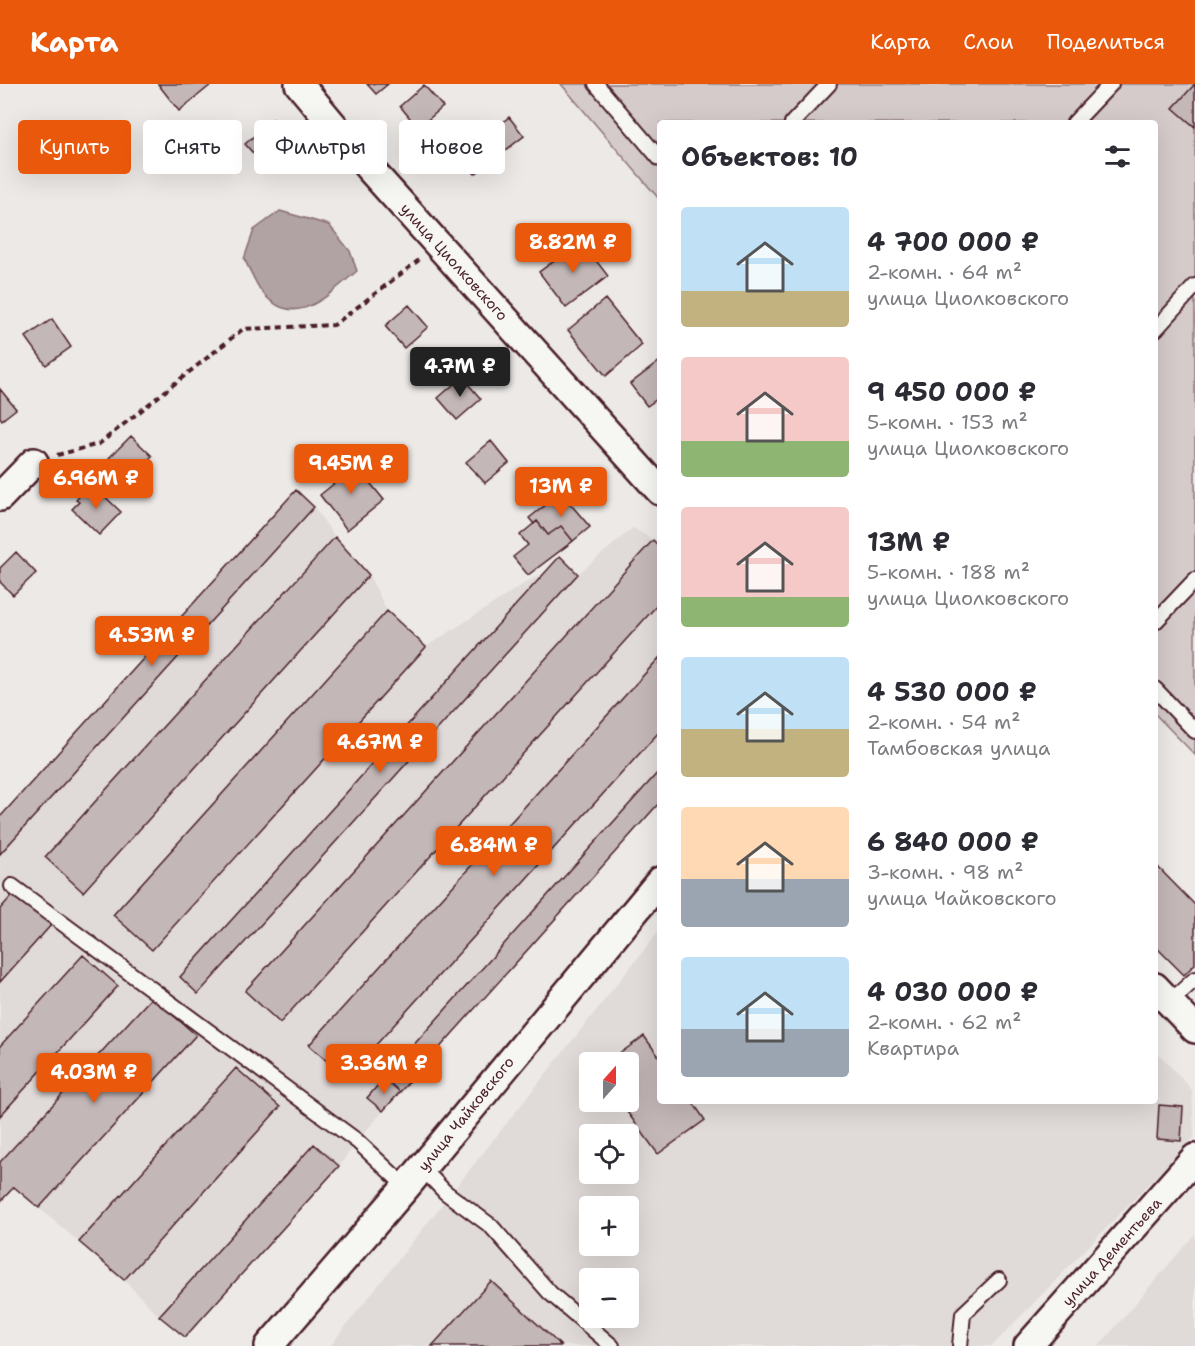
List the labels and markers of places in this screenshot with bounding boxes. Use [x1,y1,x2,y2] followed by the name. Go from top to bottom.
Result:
[518,223,628,274] pin: 8.82M ₽
[411,347,509,398] pin: 4.7M ₽
[296,444,406,495] pin: 9.45M ₽
[41,459,151,510] pin: 6.96M ₽
[519,467,603,518] pin: 13M ₽
[97,616,207,667] pin: 4.53M ₽
[325,723,435,774] pin: 4.67M ₽
[439,826,549,877] pin: 6.84M ₽
[329,1044,439,1095] pin: 3.36M ₽
[39,1053,149,1104] pin: 4.03M ₽

